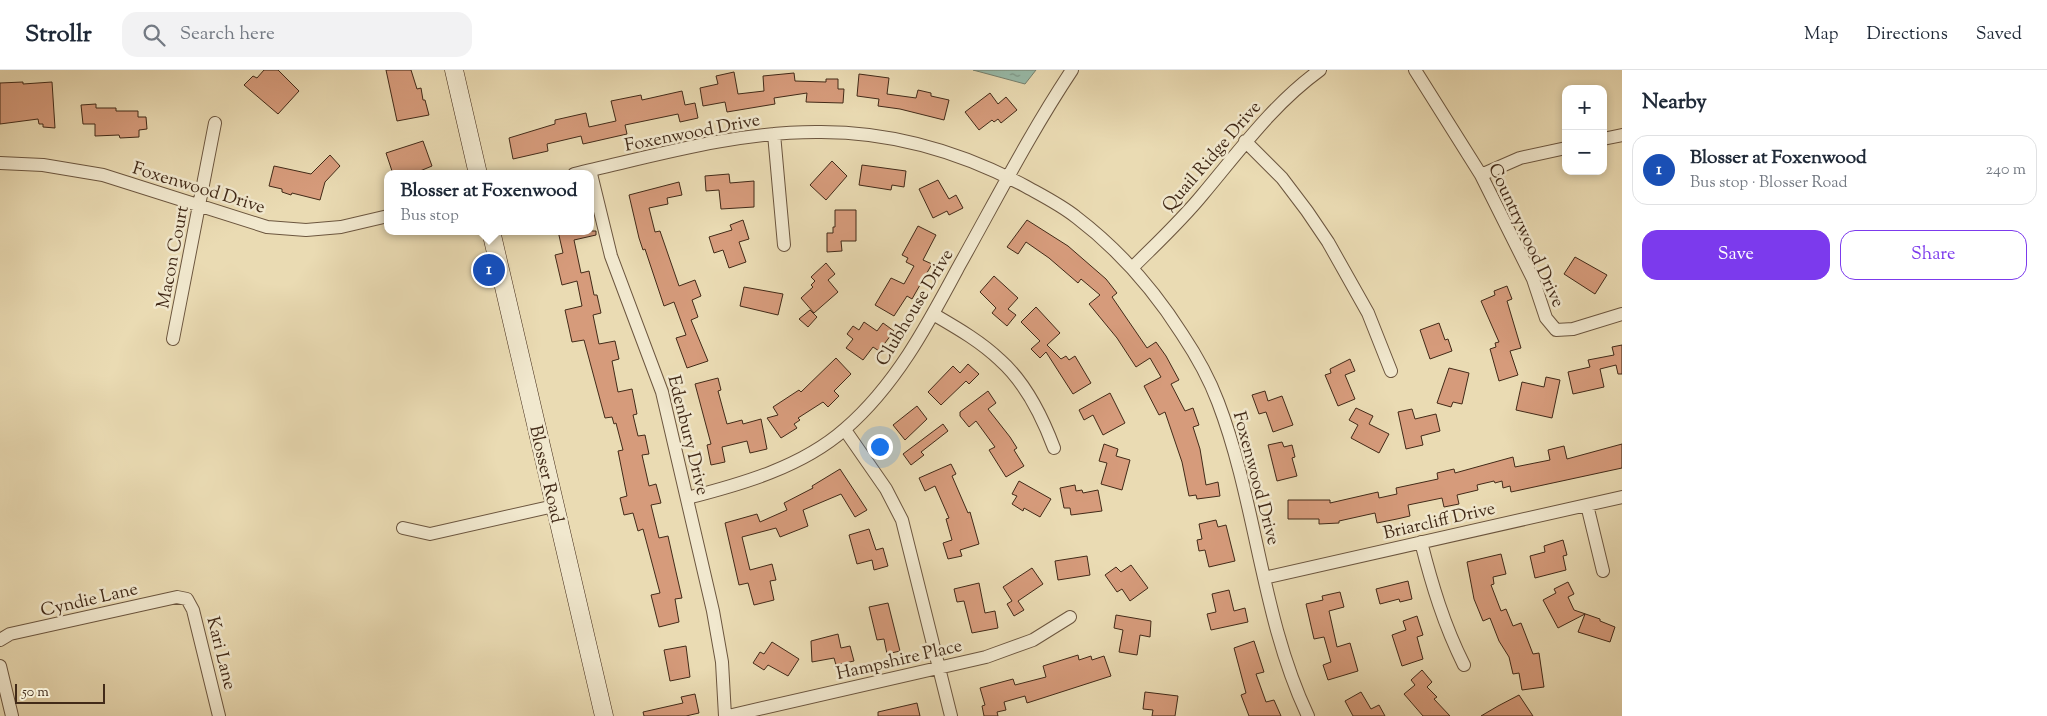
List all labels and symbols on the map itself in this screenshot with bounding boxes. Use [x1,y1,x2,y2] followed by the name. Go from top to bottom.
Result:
[1157,96,1268,219] street label: Quail Ridge Drive
[622,108,762,160] street label: Foxenwood Drive
[129,156,268,221] street label: Foxenwood Drive
[1480,159,1570,312] street label: Countrywood Drive
[151,204,197,311] street label: Macon Court
[870,245,961,372] street label: Clubhouse Drive
[473,251,505,289] pin: 1
[660,373,715,498] street label: Edenbury Drive
[1225,409,1285,548] street label: Foxenwood Drive
[521,423,569,526] street label: Blosser Road
[867,434,893,460] your location
[1381,496,1498,547] street label: Briarcliff Drive
[38,577,141,625] street label: Cyndie Lane
[198,614,242,693] street label: Kari Lane
[834,634,965,688] street label: Hampshire Place
[15,681,105,704] scale bar

